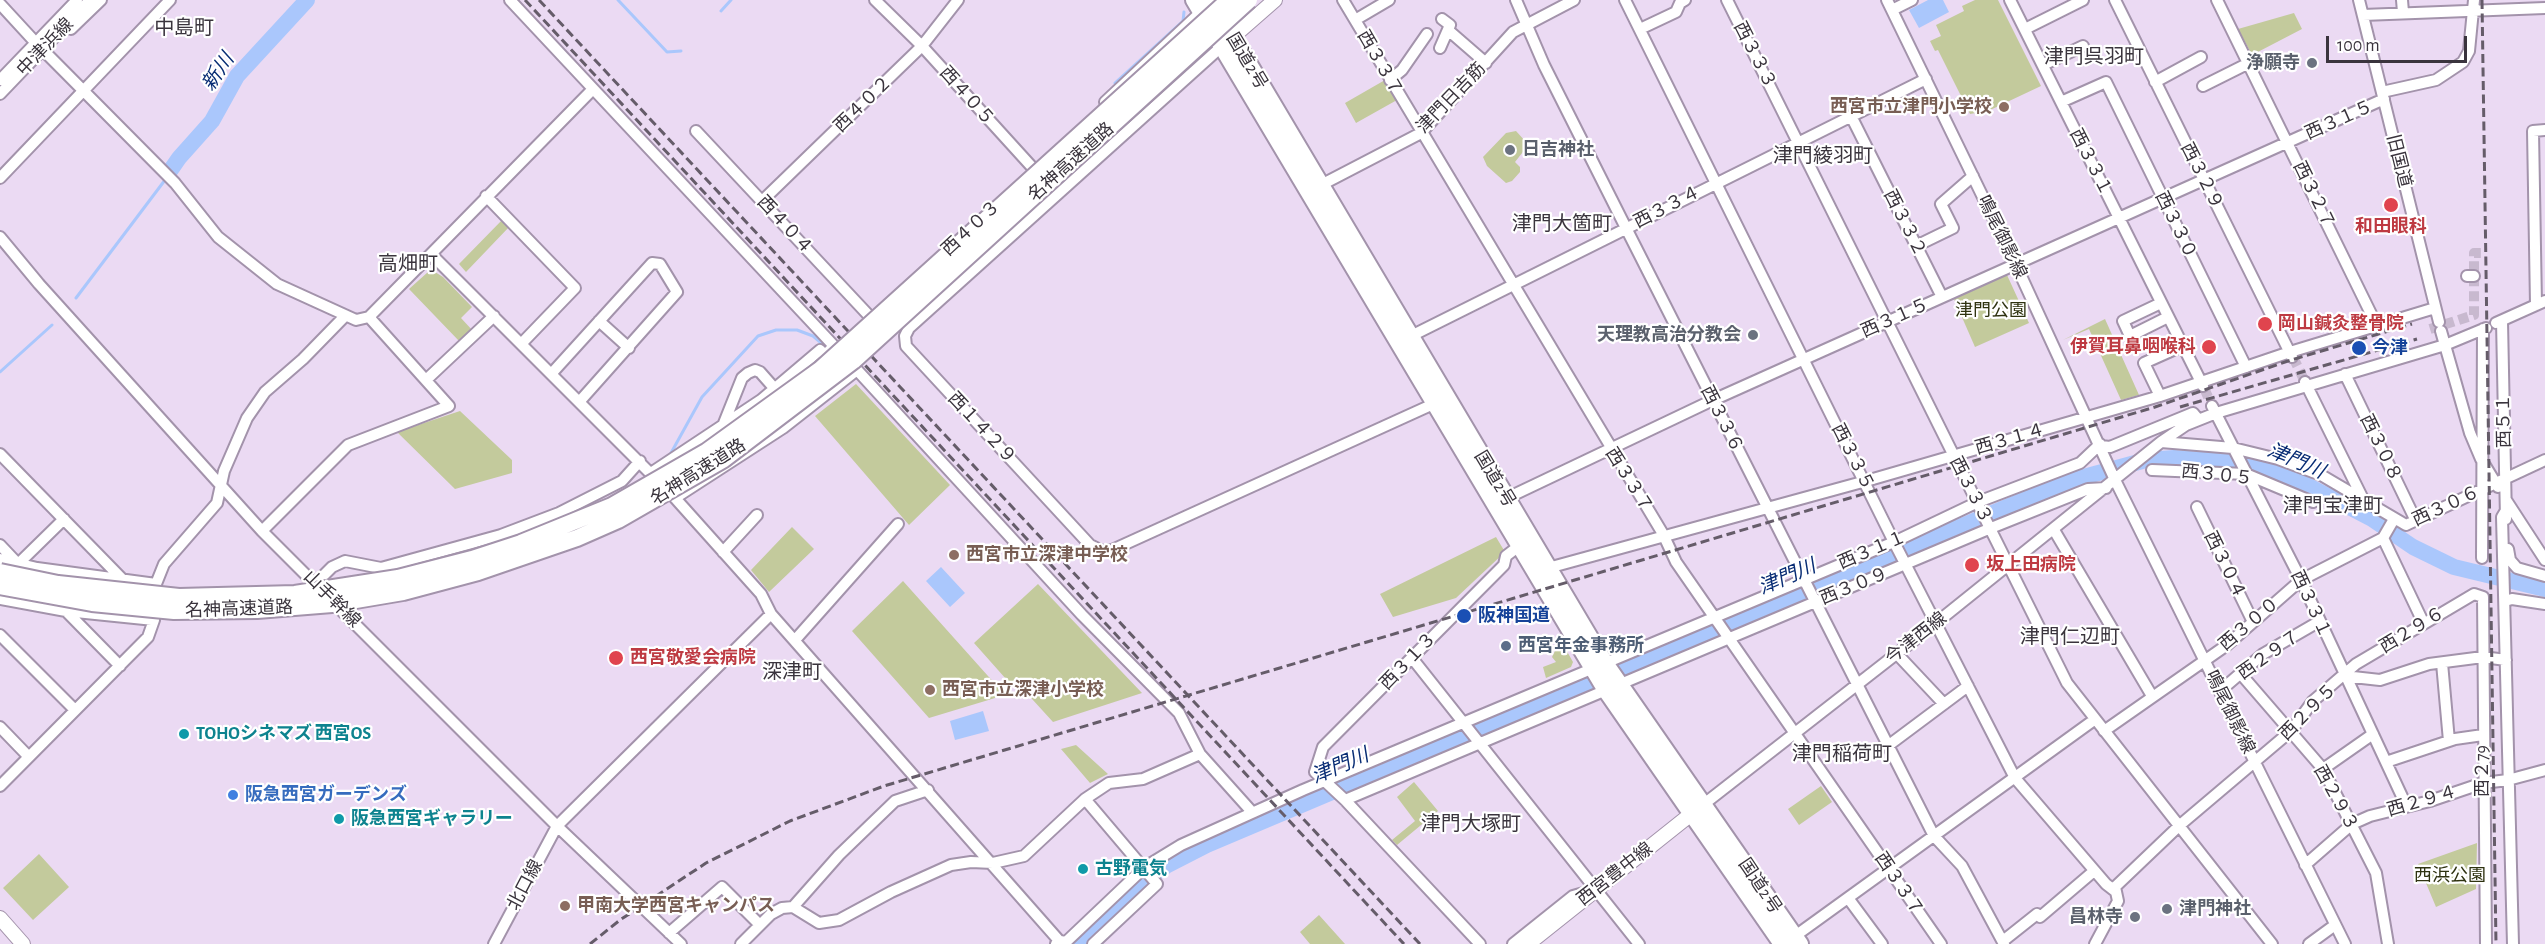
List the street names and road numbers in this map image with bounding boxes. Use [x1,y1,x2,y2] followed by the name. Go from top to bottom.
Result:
[12,14,78,80] street label: 中津浜線
[1729,18,1781,92] street label: 西３３３
[1353,26,1407,100] street label: 西３３７
[1222,29,1272,93] street label: 国道2号
[1412,58,1490,138] street label: 津門日吉筋
[935,62,999,130] street label: 西４０５
[830,71,896,137] street label: 西４０２
[2302,95,2376,145] street label: 西３１５
[1024,118,1118,206] street label: 名神高速道路
[2065,125,2117,199] street label: 西３３１
[2382,132,2416,190] street label: 旧国道
[2176,139,2228,213] street label: 西３２９
[2289,158,2339,232] street label: 西３２７
[1630,181,1704,233] street label: 西３３４
[1879,186,1931,260] street label: 西３３２
[2151,188,2201,262] street label: 西３３０
[753,191,817,259] street label: 西４０４
[1973,192,2031,282] street label: 鳴尾御影線
[937,196,1005,260] street label: 西４０３
[1858,293,1932,343] street label: 西３１５
[1696,382,1748,456] street label: 西３３６
[943,388,1021,468] street label: 西１４２９
[2493,394,2515,448] street label: 西５１
[2356,411,2406,485] street label: 西３０８
[1972,419,2048,459] street label: 西３１４
[1827,420,1879,494] street label: 西３３５
[646,434,750,510] street label: 名神高速道路
[1601,444,1657,516] street label: 西３３７
[1470,447,1520,511] street label: 国道2号
[1945,453,1997,527] street label: 西３３３
[2180,460,2254,490] street label: 西３０５
[2409,481,2483,531] street label: 西３０６
[1835,526,1909,574] street label: 西３１１
[2200,528,2250,602] street label: 西３０４
[1817,563,1891,609] street label: 西３０９
[299,566,365,632] street label: 山手幹線
[2286,567,2336,641] street label: 西３３１
[2214,593,2284,655] street label: 西３００
[185,596,293,622] street label: 名神高速道路
[2376,602,2448,658] street label: 西２９６
[1881,607,1951,669] street label: 今津西線
[2233,626,2305,684] street label: 西２９７
[1375,628,1441,694] street label: 西３１３
[2201,667,2259,757] street label: 鳴尾御影線
[2275,679,2341,745] street label: 西２９５
[2472,745,2494,797] street label: 西２79
[2309,761,2363,835] street label: 西２９３
[2384,781,2460,821] street label: 西２９４
[1573,838,1657,910] street label: 西宮豊中線
[1870,848,1928,920] street label: 西３３７
[1734,854,1786,918] street label: 国道2号
[503,856,547,914] street label: 北口線

